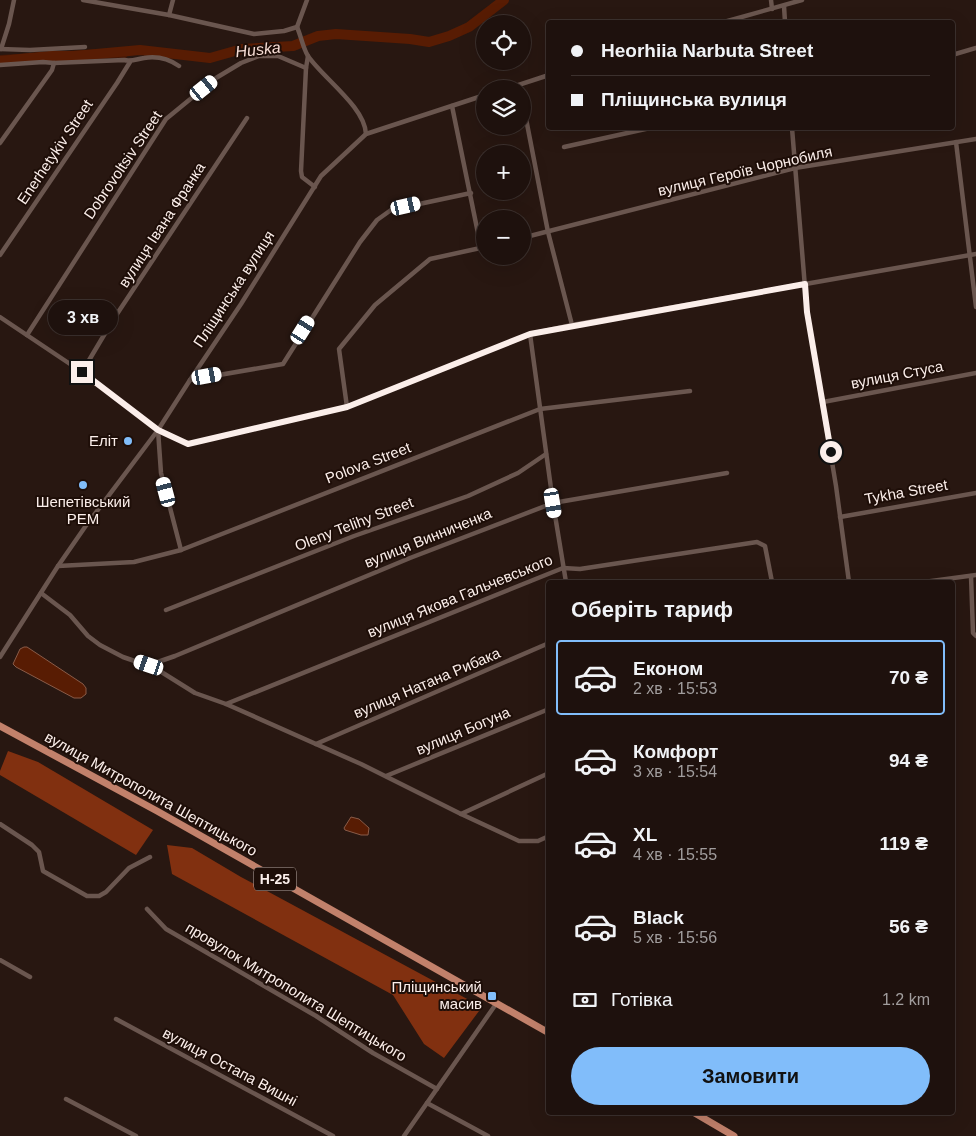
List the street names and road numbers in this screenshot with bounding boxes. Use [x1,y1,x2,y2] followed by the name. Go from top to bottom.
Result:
[13,95,96,207] street label: Enerhetykiv Street
[80,107,166,222] street label: Dobrovoltsiv Street
[656,142,834,199] street label: вулиця Героїв Чорнобиля
[115,159,209,290] street label: вулиця Івана Франка
[190,227,278,350] street label: Пліщинська вулиця
[849,357,945,392] street label: вулиця Стуса
[323,438,414,487] street label: Polova Street
[863,476,950,507] street label: Tykha Street
[292,493,416,554] street label: Oleny Telihy Street
[362,504,495,571] street label: вулиця Винниченка
[365,551,555,641] street label: вулиця Якова Гальчевського
[351,644,503,721] street label: вулиця Натана Рибака
[413,703,513,758] street label: вулиця Богуна
[42,728,260,859] street label: вулиця Митрополита Шептицького
[254,868,296,891] road number: Н-25
[183,919,410,1065] street label: провулок Митрополита Шептицького
[160,1024,300,1109] street label: вулиця Остапа Вишні

